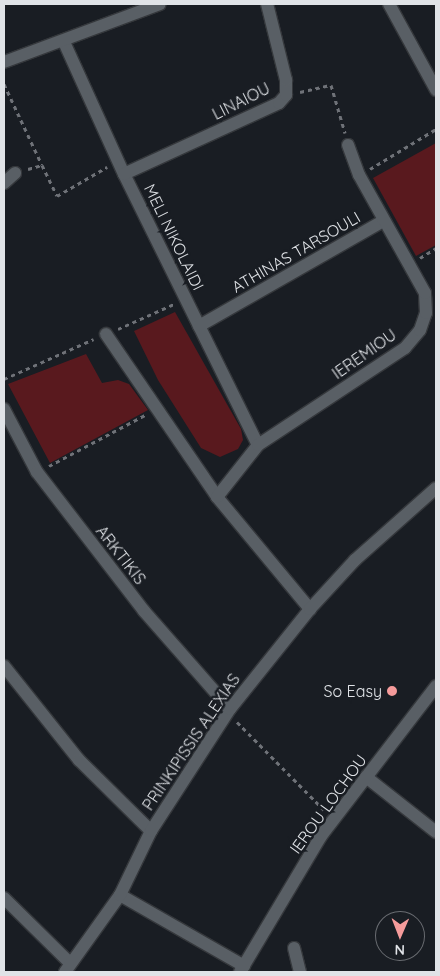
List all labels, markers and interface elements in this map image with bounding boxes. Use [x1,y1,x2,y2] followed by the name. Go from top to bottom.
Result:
[209,78,273,124] street label: LINAIOU
[140,181,208,293] street label: MELI NIKOLAIDI
[228,207,364,297] street label: ATHINAS TARSOULI
[328,325,400,383] street label: IEREMIOU
[92,522,150,588] street label: ARKTIKIS
[138,670,244,814] street label: PRINKIPISSIS ALEXIAS
[324,681,382,701] place label: So Easy
[386,685,398,697] marker: So Easy
[286,751,370,857] street label: IEROU LOCHOU
[375,911,425,961] north arrow
[394,941,405,959] text: N

